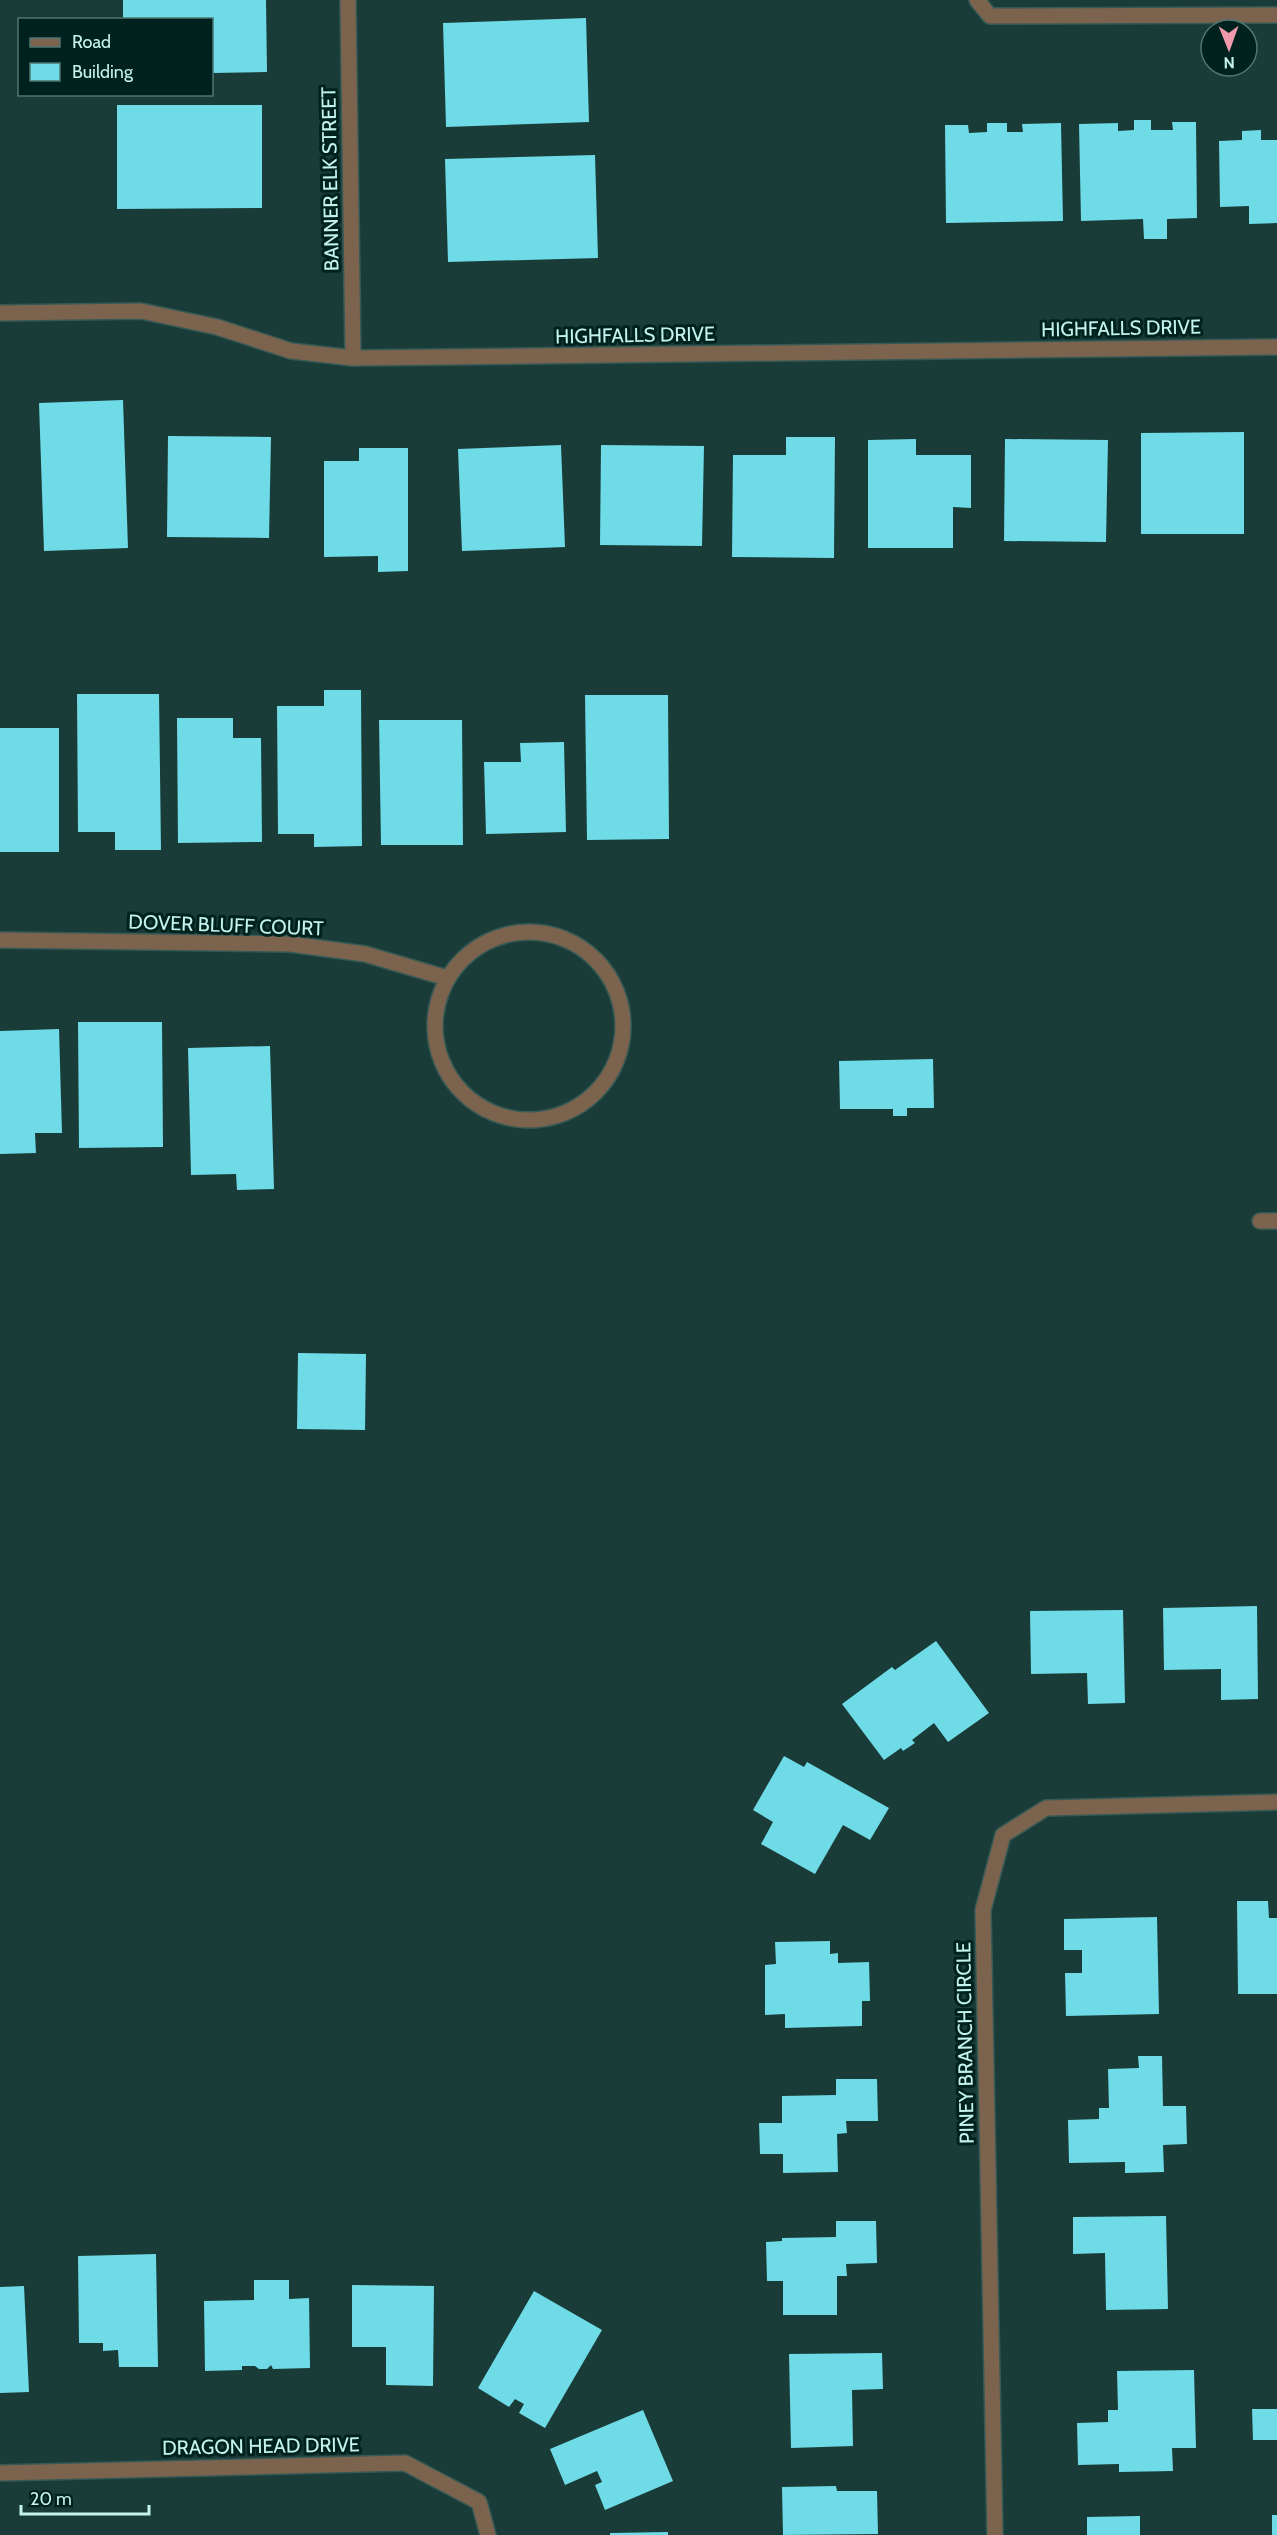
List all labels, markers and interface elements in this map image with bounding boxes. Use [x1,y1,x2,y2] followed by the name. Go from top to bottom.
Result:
[18,18,213,96] legend
[1199,18,1259,78] north arrow
[72,31,111,53] text: Road
[1223,53,1235,72] text: N
[72,61,134,83] text: Building
[316,86,344,271] street label: BANNER ELK STREET
[1041,315,1201,341] street label: HIGHFALLS DRIVE
[555,322,715,348] street label: HIGHFALLS DRIVE
[128,910,324,940] street label: DOVER BLUFF COURT
[951,1942,979,2144] street label: PINEY BRANCH CIRCLE
[162,2432,360,2460] street label: DRAGON HEAD DRIVE
[21,2478,148,2516] scale bar
[30,2488,72,2510] text: 20 m

